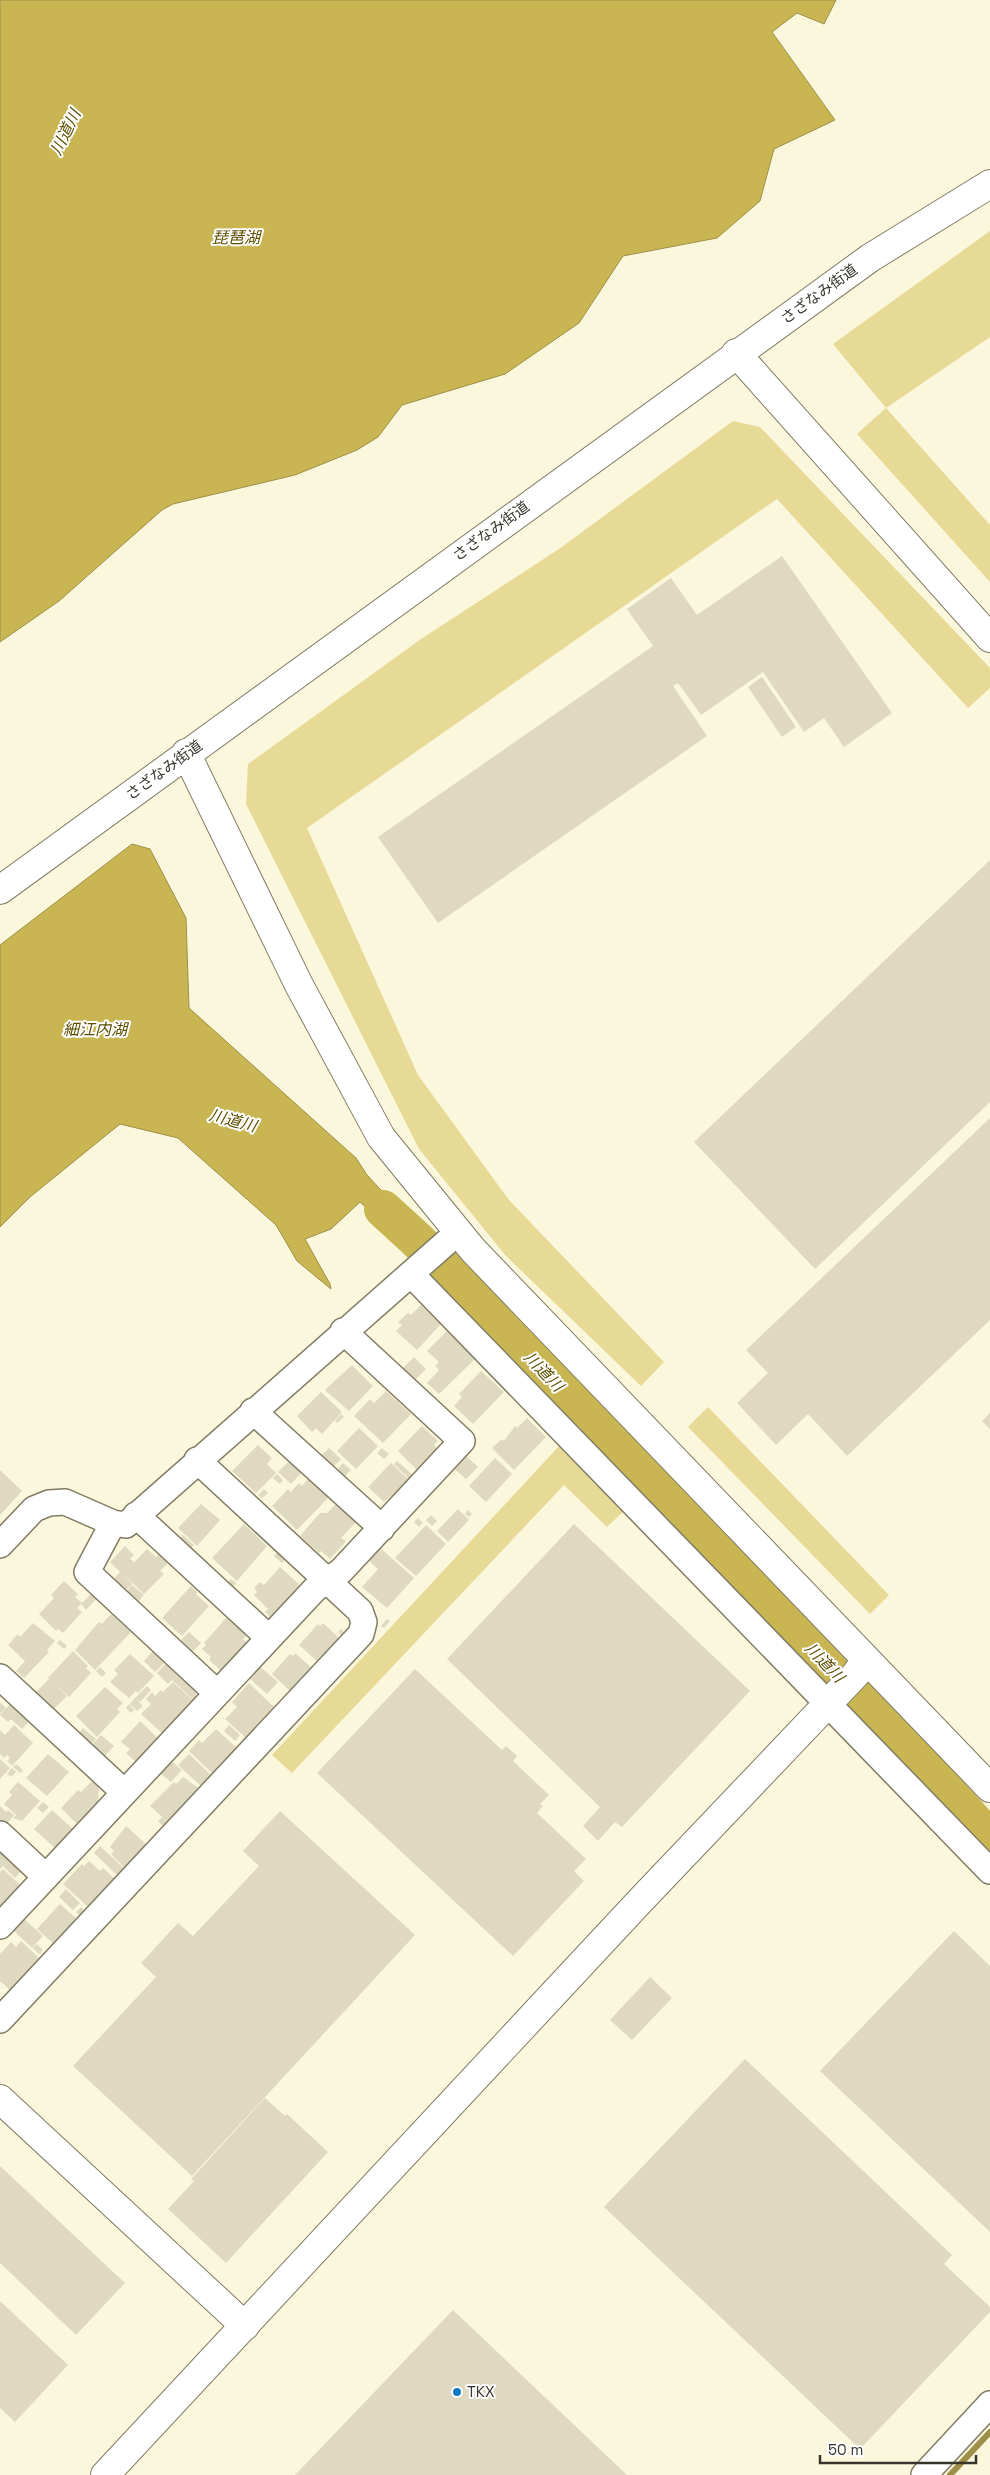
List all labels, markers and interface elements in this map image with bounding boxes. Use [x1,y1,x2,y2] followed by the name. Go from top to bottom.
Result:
[45,104,86,158] water label: 川道川
[212,227,263,248] water label: 琵琶湖
[777,259,861,328] street label: さざなみ街道
[449,496,533,565] street label: さざなみ街道
[122,735,206,804] street label: さざなみ街道
[63,1019,130,1040] water label: 細江内湖
[207,1104,261,1137] water label: 川道川
[519,1347,569,1397] water label: 川道川
[800,1638,850,1688] water label: 川道川
[467,2382,495,2401] place label: TKX
[451,2386,463,2398] marker: TKX
[820,2432,976,2464] scale bar
[828,2440,863,2459] text: 50 m

